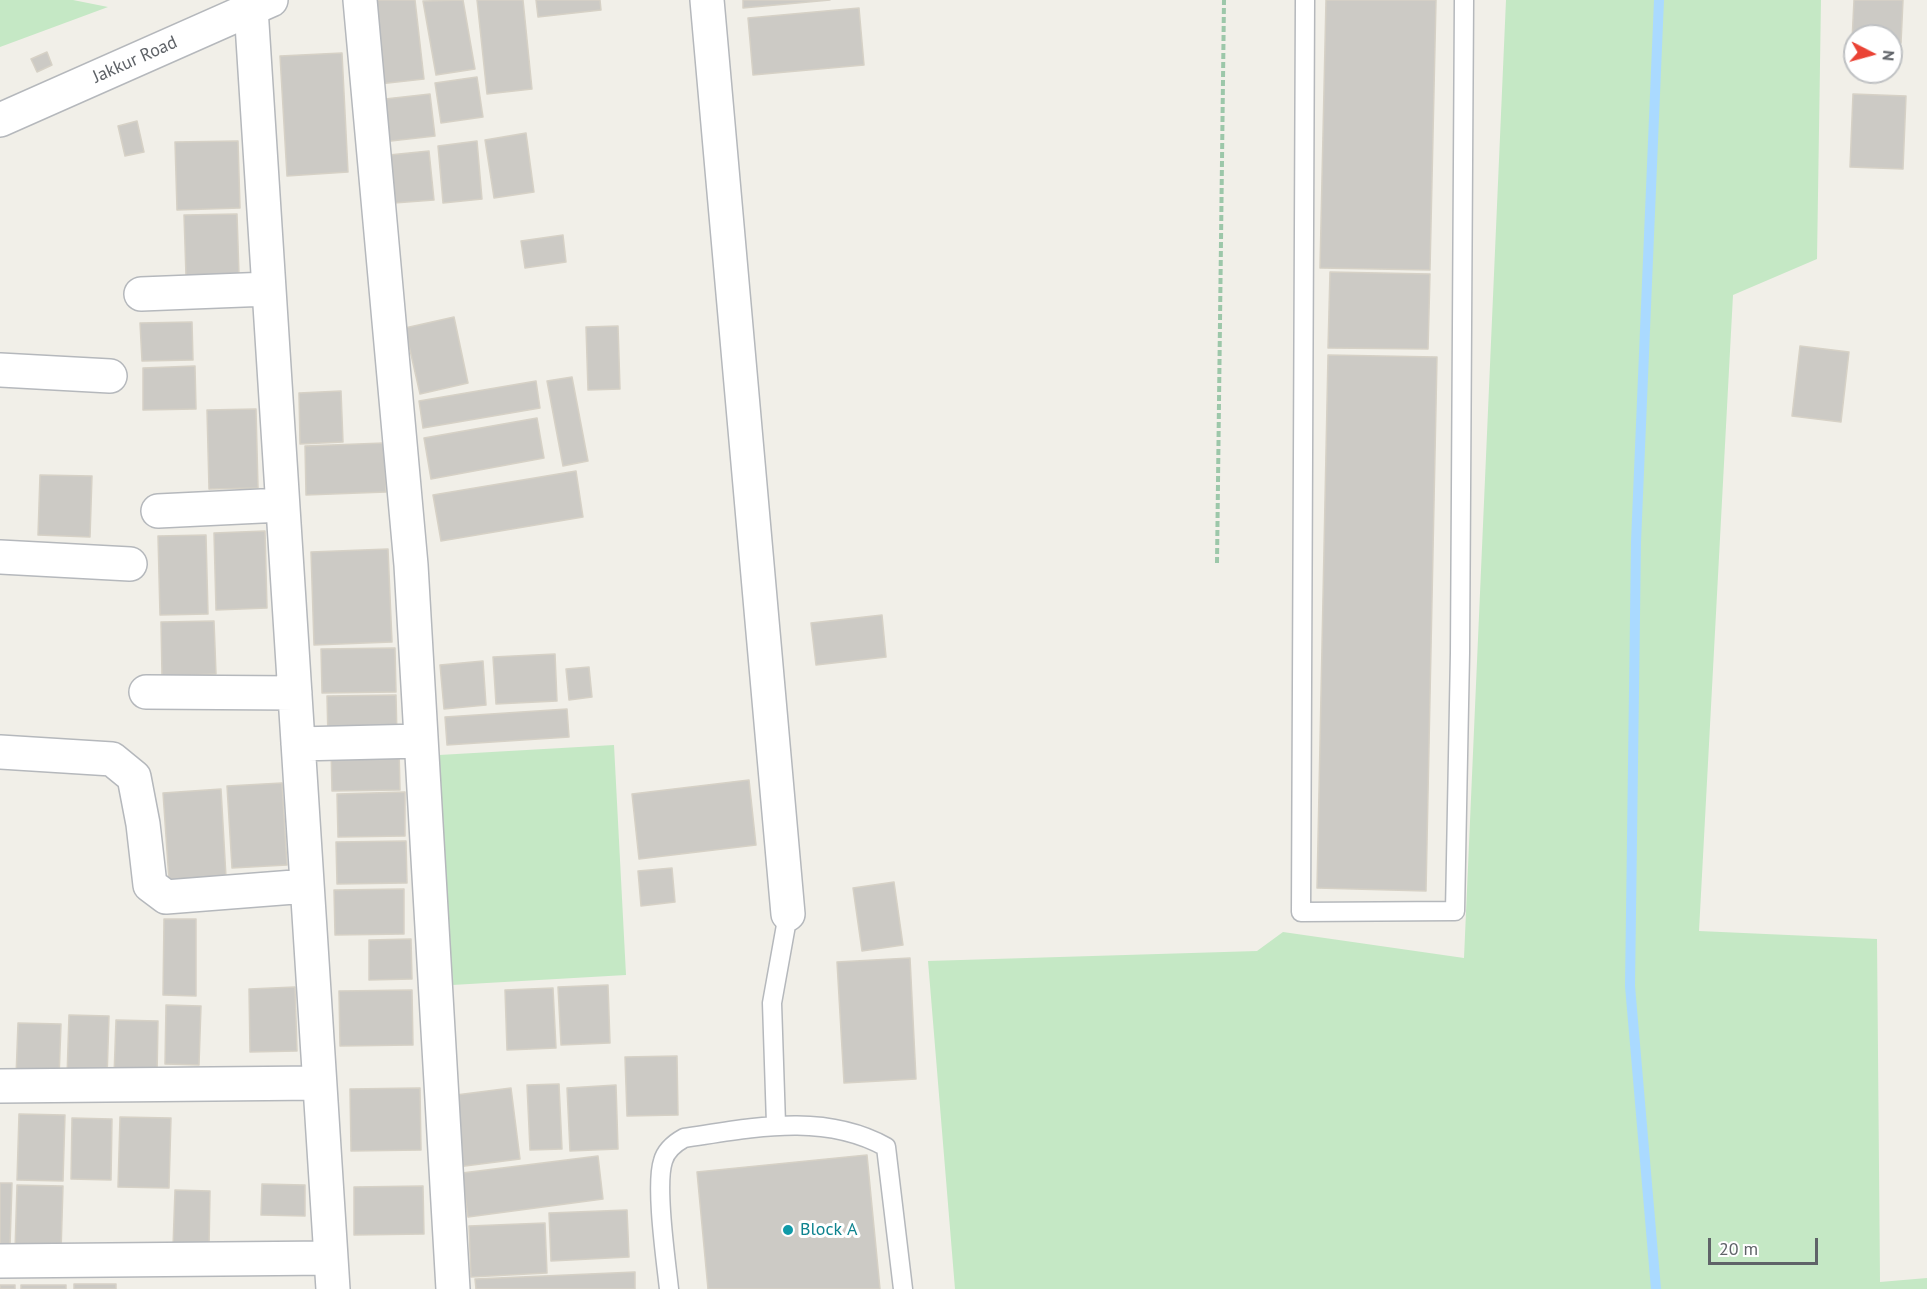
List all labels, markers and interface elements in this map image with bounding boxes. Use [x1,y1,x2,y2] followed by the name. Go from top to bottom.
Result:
[1843,24,1903,84] north arrow
[89,32,181,88] street label: Jakkur Road
[1878,49,1899,62] text: N
[800,1219,857,1241] place label: Block A
[781,1223,795,1237] marker: Block A
[1711,1226,1820,1264] scale bar
[1719,1237,1758,1260] text: 20 m

